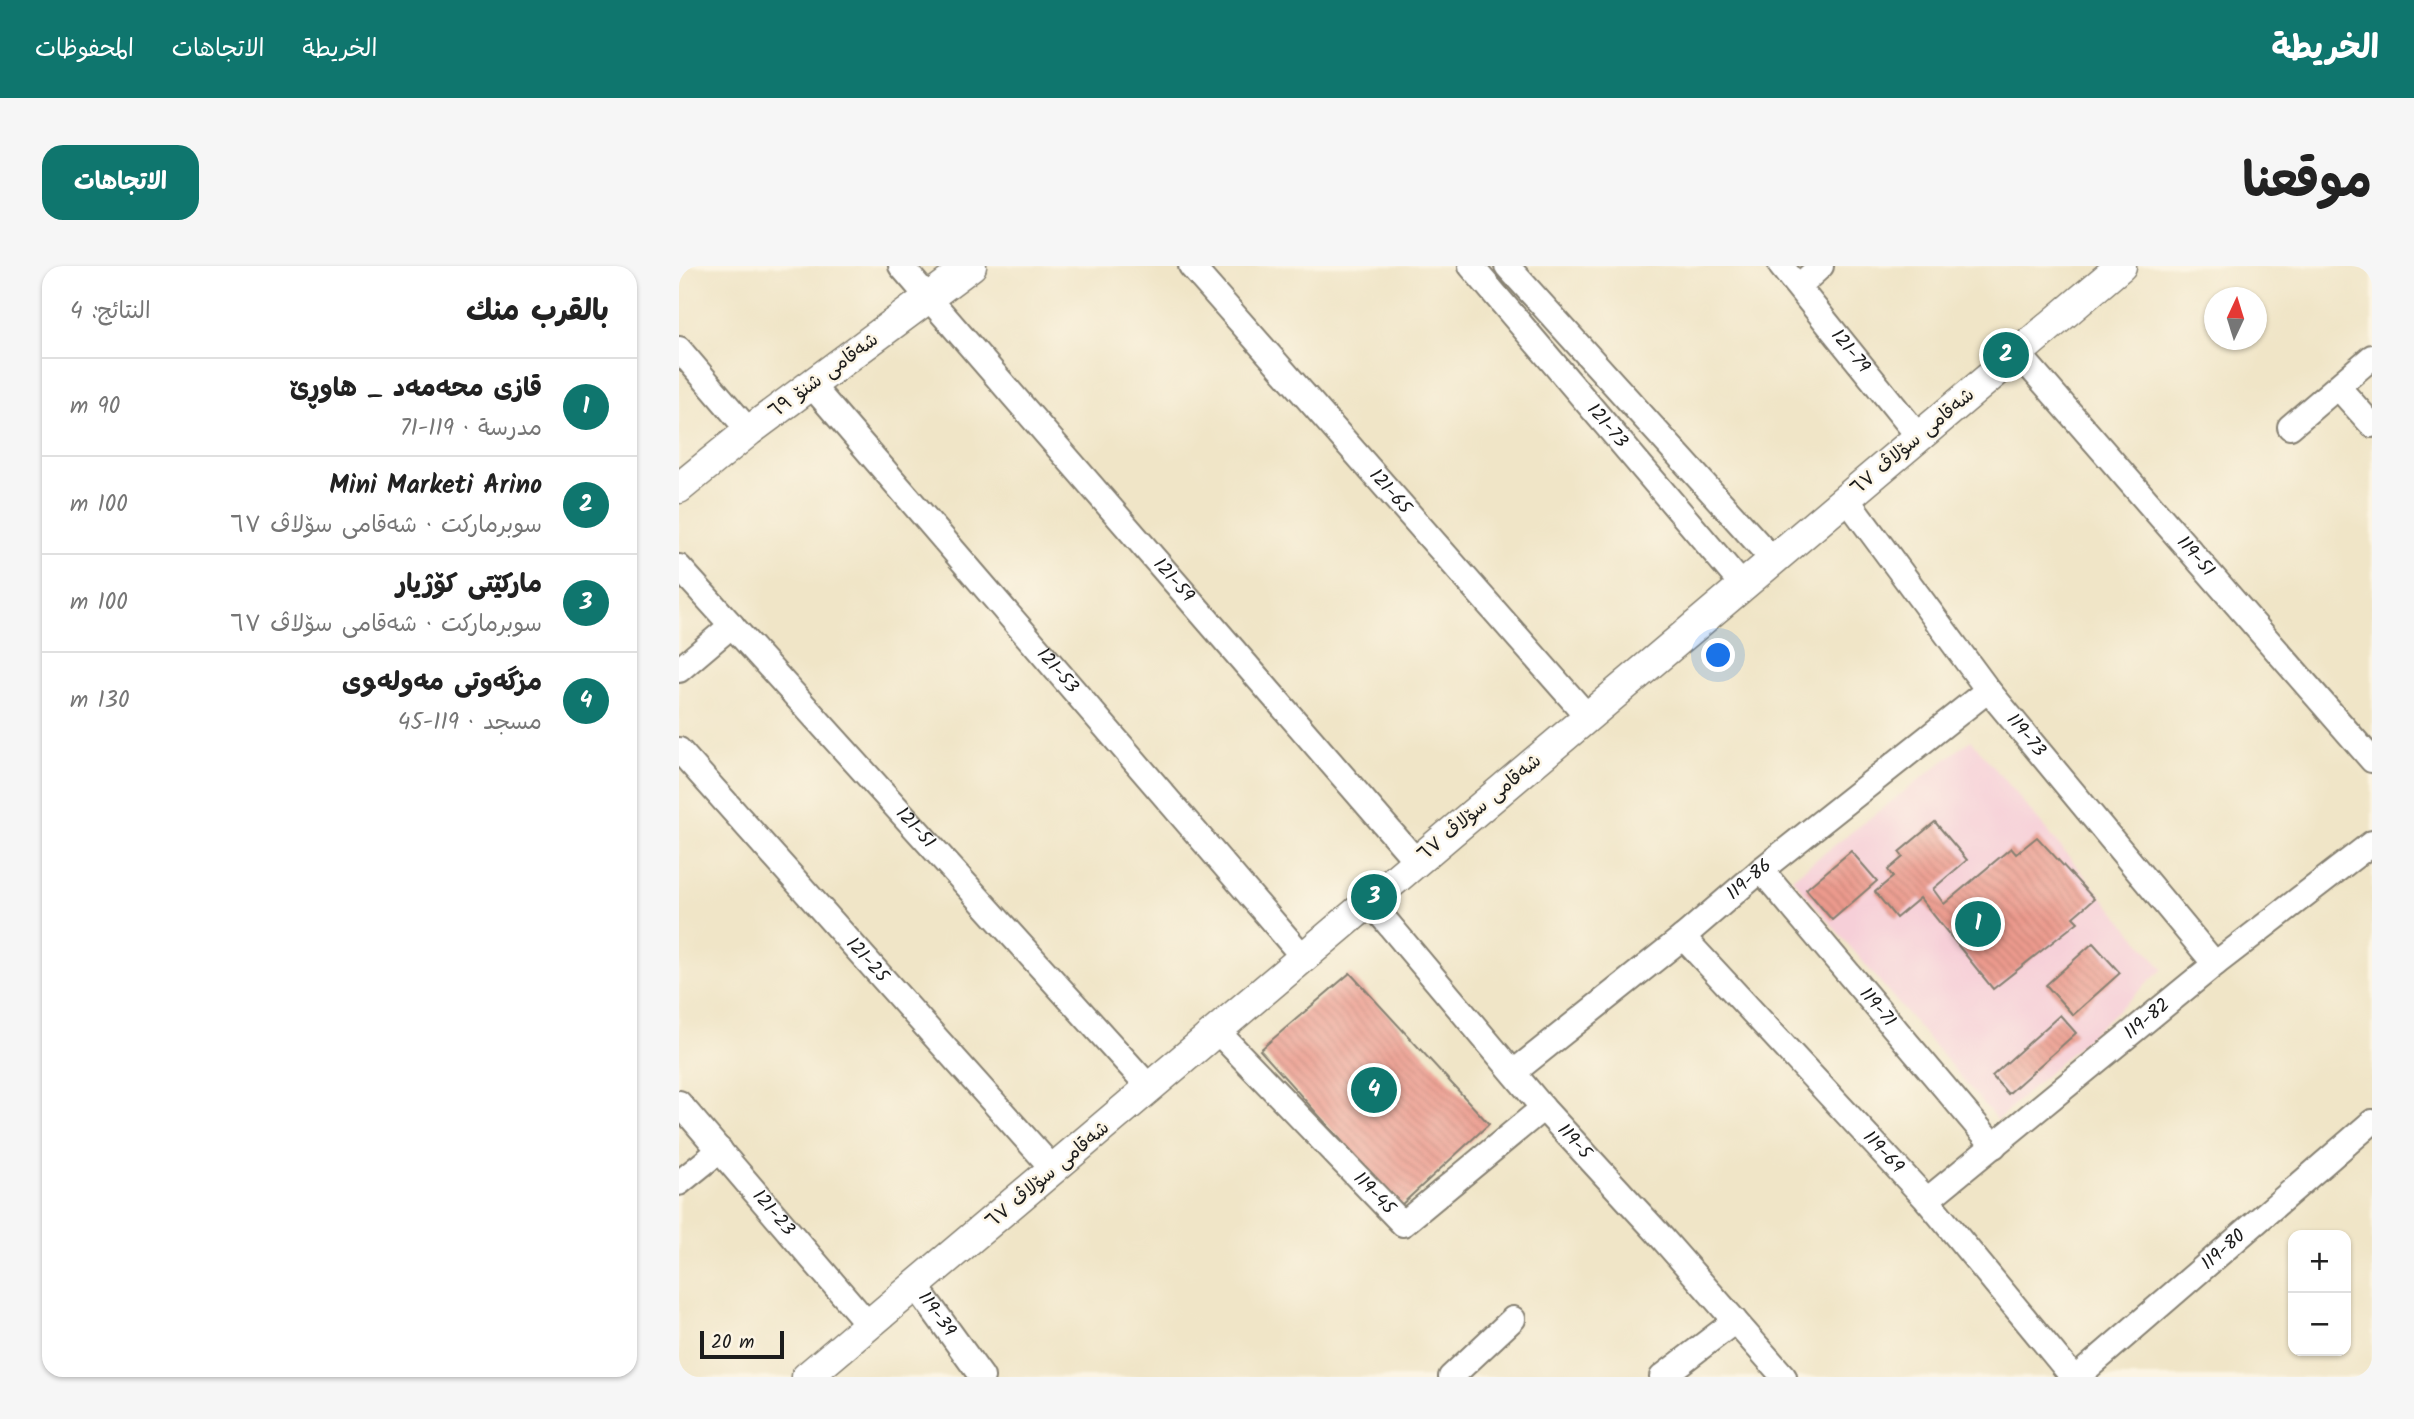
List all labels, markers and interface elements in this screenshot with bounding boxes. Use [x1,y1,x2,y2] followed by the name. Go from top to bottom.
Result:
[2272,23,2379,76] text: الخريطة
[35,30,134,69] text: المحفوظات
[172,30,265,69] text: الاتجاهات
[303,30,377,69] text: الخريطة
[2242,144,2372,222] text: موقعنا
[42,145,199,220] button: الاتجاهات
[2204,287,2267,350] north arrow
[466,288,609,336] text: بالقرب منك
[70,294,151,330] text: النتائج: 4
[1823,323,1877,380] street label: 121-79
[763,326,885,426] street label: شەقامی شنۆ ٦٩
[1983,329,2029,381] pin: 2
[290,368,542,410] text: قازی محەمەد _ هاوڕێ
[1844,381,1982,503] street label: شەقامی سۆلاڤ ٦٧
[70,389,120,425] text: 90 m
[583,389,589,425] text: 1
[1579,397,1635,455] street label: 121-73
[400,411,542,447] text: مدرسة · 119-71
[1361,462,1420,523] street label: 121-65
[329,465,542,507] text: Mini Marketi Arino
[70,487,128,523] text: 100 m
[579,487,593,523] text: 2
[231,508,542,544] text: سوبرماركت · شەقامی سۆلاڤ ٦٧
[2169,529,2222,584] street label: 119-51
[1145,551,1201,610] street label: 121-59
[396,564,542,606] text: مارکێتی کۆژیار
[70,585,128,621] text: 100 m
[580,585,592,621] text: 3
[231,607,542,643] text: سوبرماركت · شەقامی سۆلاڤ ٦٧
[1701,638,1735,672] your location
[1029,641,1086,701] street label: 121-53
[342,662,542,704] text: مزگەوتی مەولەوی
[70,683,129,719] text: 130 m
[580,683,592,719] text: 4
[398,705,542,741] text: مسجد · 119-45
[1998,707,2053,764] street label: 119-73
[1411,747,1549,869] street label: شەقامی سۆلاڤ ٦٧
[888,800,942,856] street label: 121-51
[1720,851,1779,908] street label: 119-86
[1351,871,1397,923] pin: 3
[1955,898,2001,950] pin: 1
[838,931,897,991] street label: 121-25
[1851,981,1903,1034] street label: 119-71
[2118,991,2177,1048] street label: 119-82
[1351,1064,1397,1116] pin: 4
[979,1114,1117,1236] street label: شەقامی سۆلاڤ ٦٧
[1549,1117,1600,1168] street label: 119-5
[1855,1124,1911,1181] street label: 119-69
[1345,1165,1403,1224] street label: 119-45
[744,1183,802,1243] street label: 121-23
[2195,1222,2253,1278] street label: 119-80
[2288,1230,2351,1356] map controls
[2288,1230,2351,1293] button: +
[910,1285,963,1343] street label: 119-39
[2288,1293,2351,1356] button: −
[700,1328,784,1360] scale bar
[711,1328,754,1358] text: 20 m

